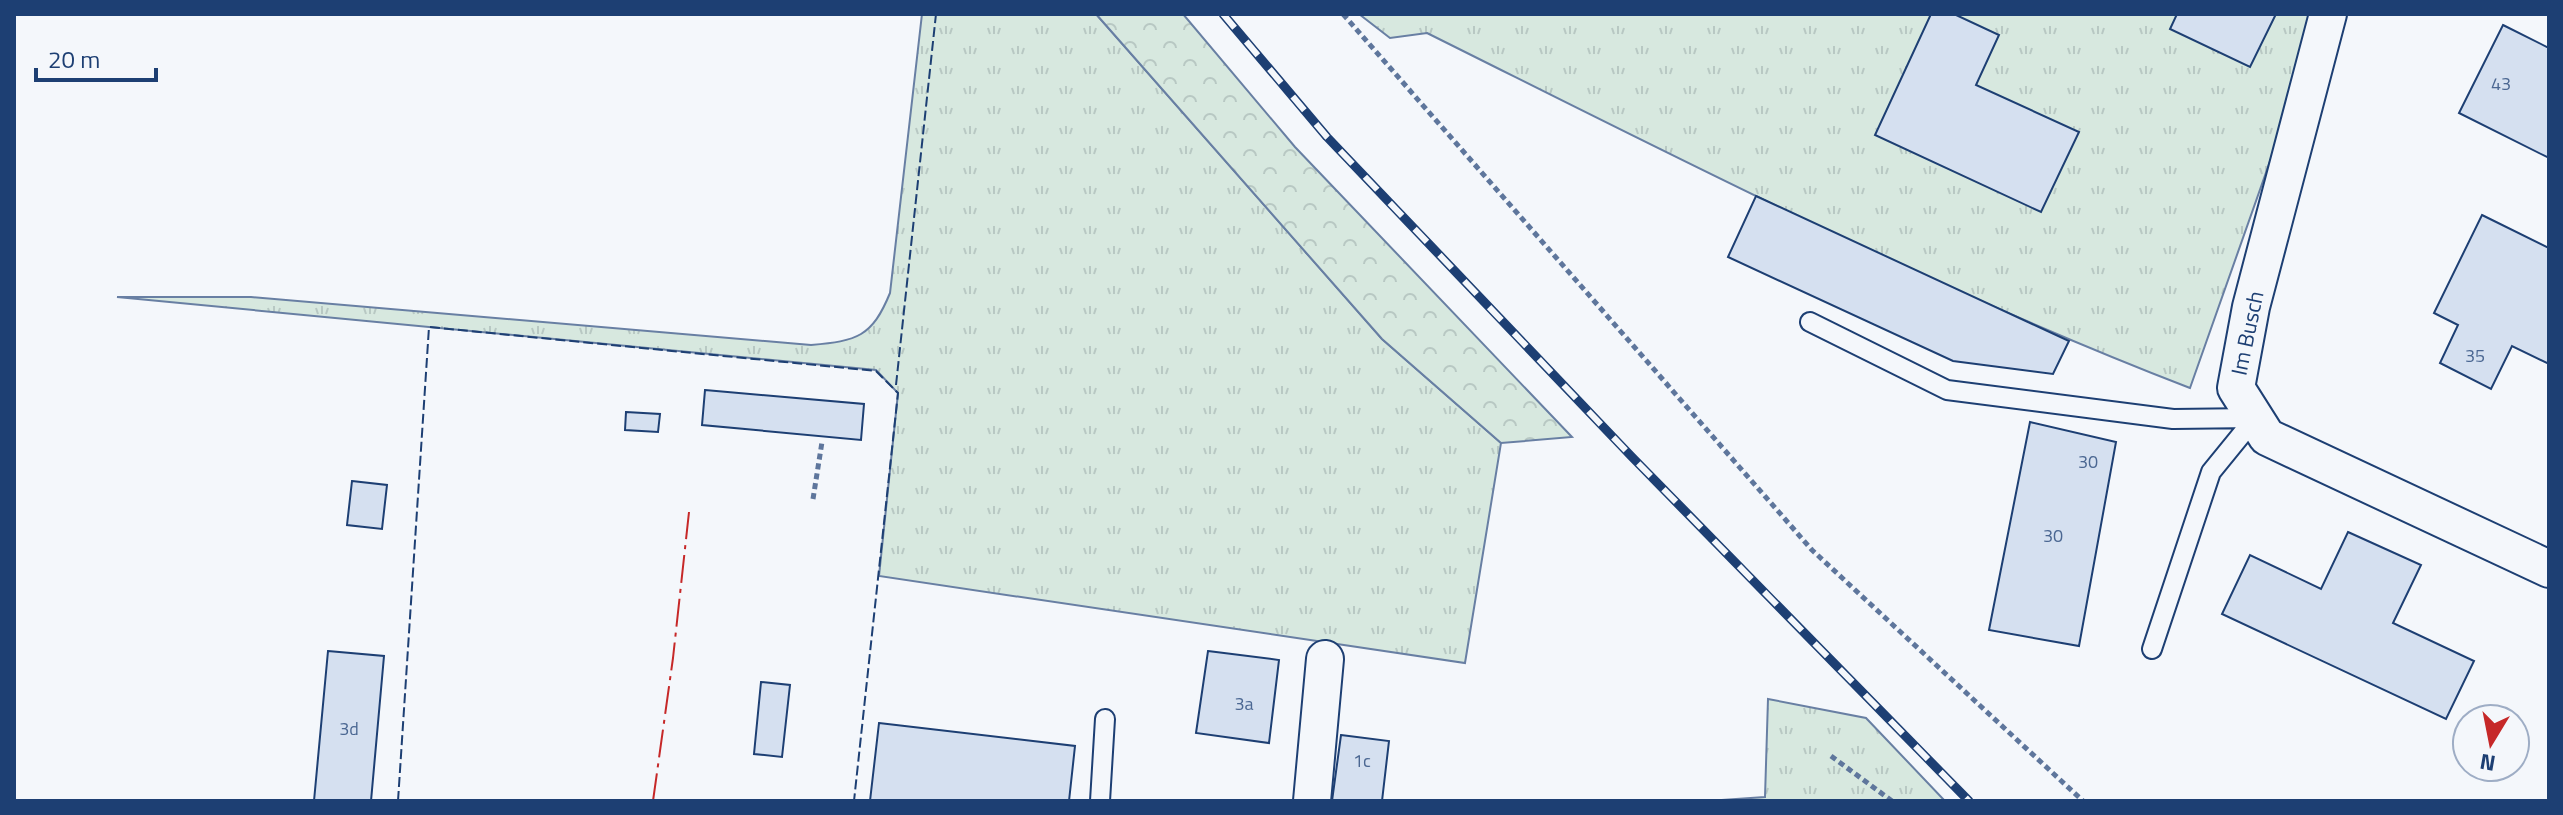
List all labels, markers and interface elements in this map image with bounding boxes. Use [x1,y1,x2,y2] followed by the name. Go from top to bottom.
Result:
[36,32,156,82] scale bar
[48,41,100,77] text: 20 m
[2491,70,2511,97] house number: 43
[2221,288,2273,378] street label: Im Busch
[2465,342,2485,369] house number: 35
[2078,448,2098,475] house number: 30
[2043,522,2063,549] house number: 30
[1234,690,1254,717] house number: 3a
[2451,703,2531,783] north arrow
[339,715,359,742] house number: 3d
[2477,745,2498,781] text: N
[1353,747,1371,774] house number: 1c

